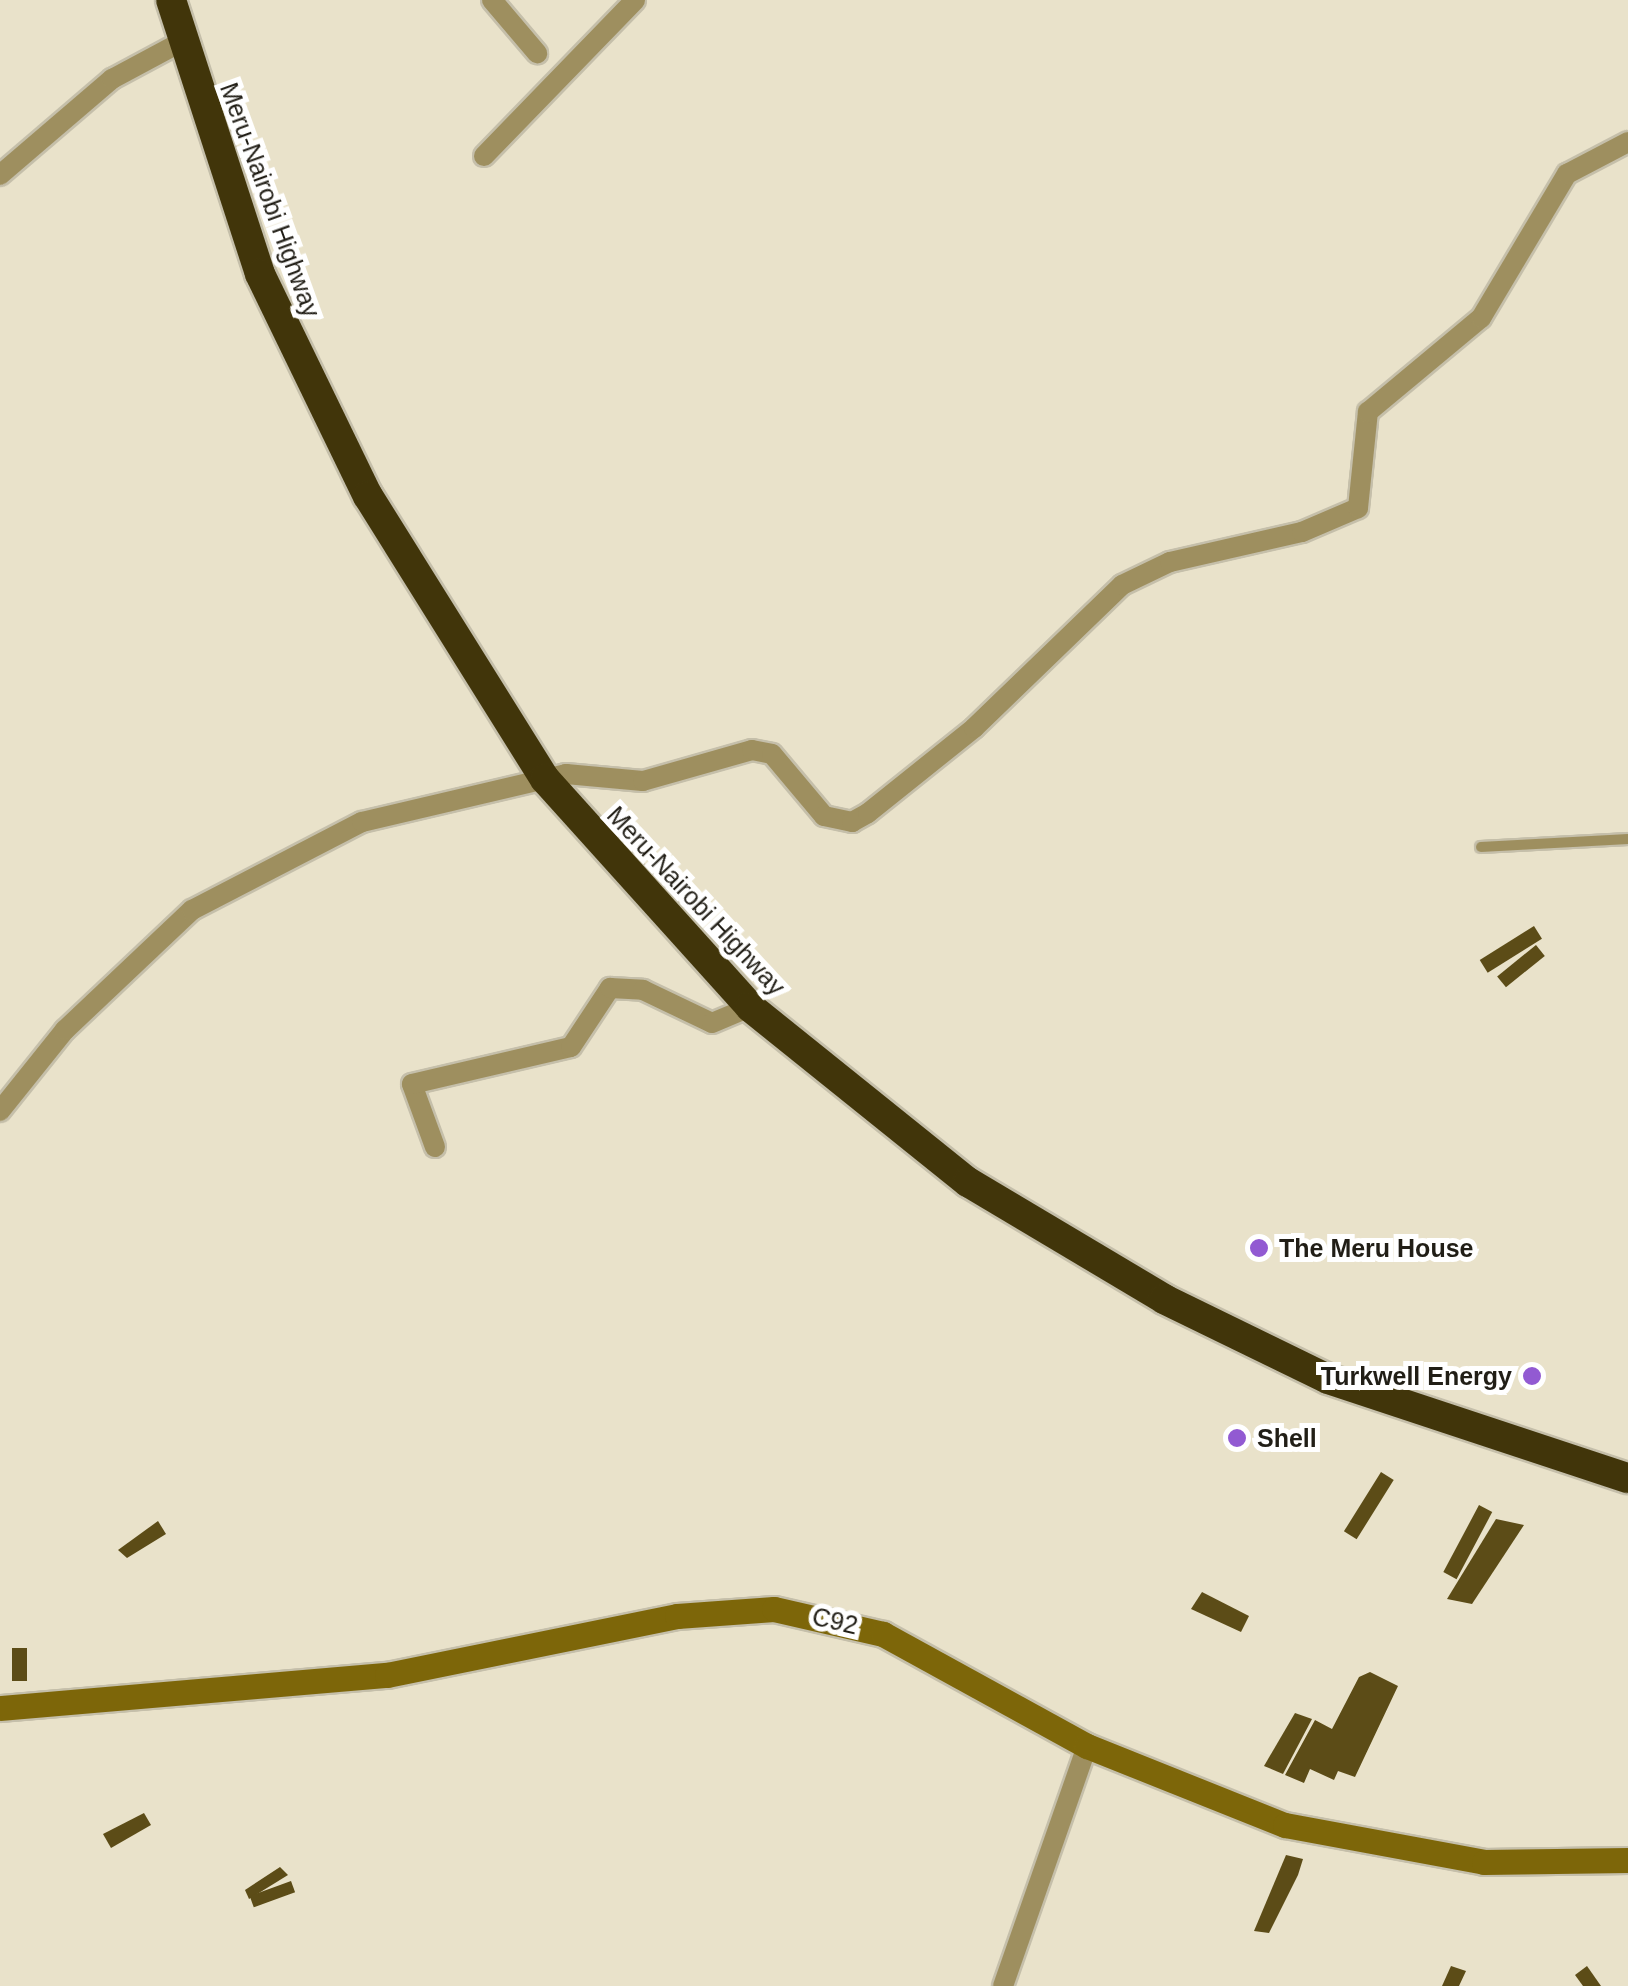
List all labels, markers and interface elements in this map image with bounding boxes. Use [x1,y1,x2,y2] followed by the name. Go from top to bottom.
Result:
[214,79,326,321] street label: Meru-Nairobi Highway
[601,800,791,1002] street label: Meru-Nairobi Highway
[1279,1233,1473,1263] place label: The Meru House
[1248,1237,1270,1259] marker: The Meru House
[1321,1361,1512,1391] place label: Turkwell Energy
[1521,1365,1543,1387] marker: Turkwell Energy
[1257,1423,1317,1453] place label: Shell
[1226,1427,1248,1449] marker: Shell
[809,1601,861,1641] street label: C92

